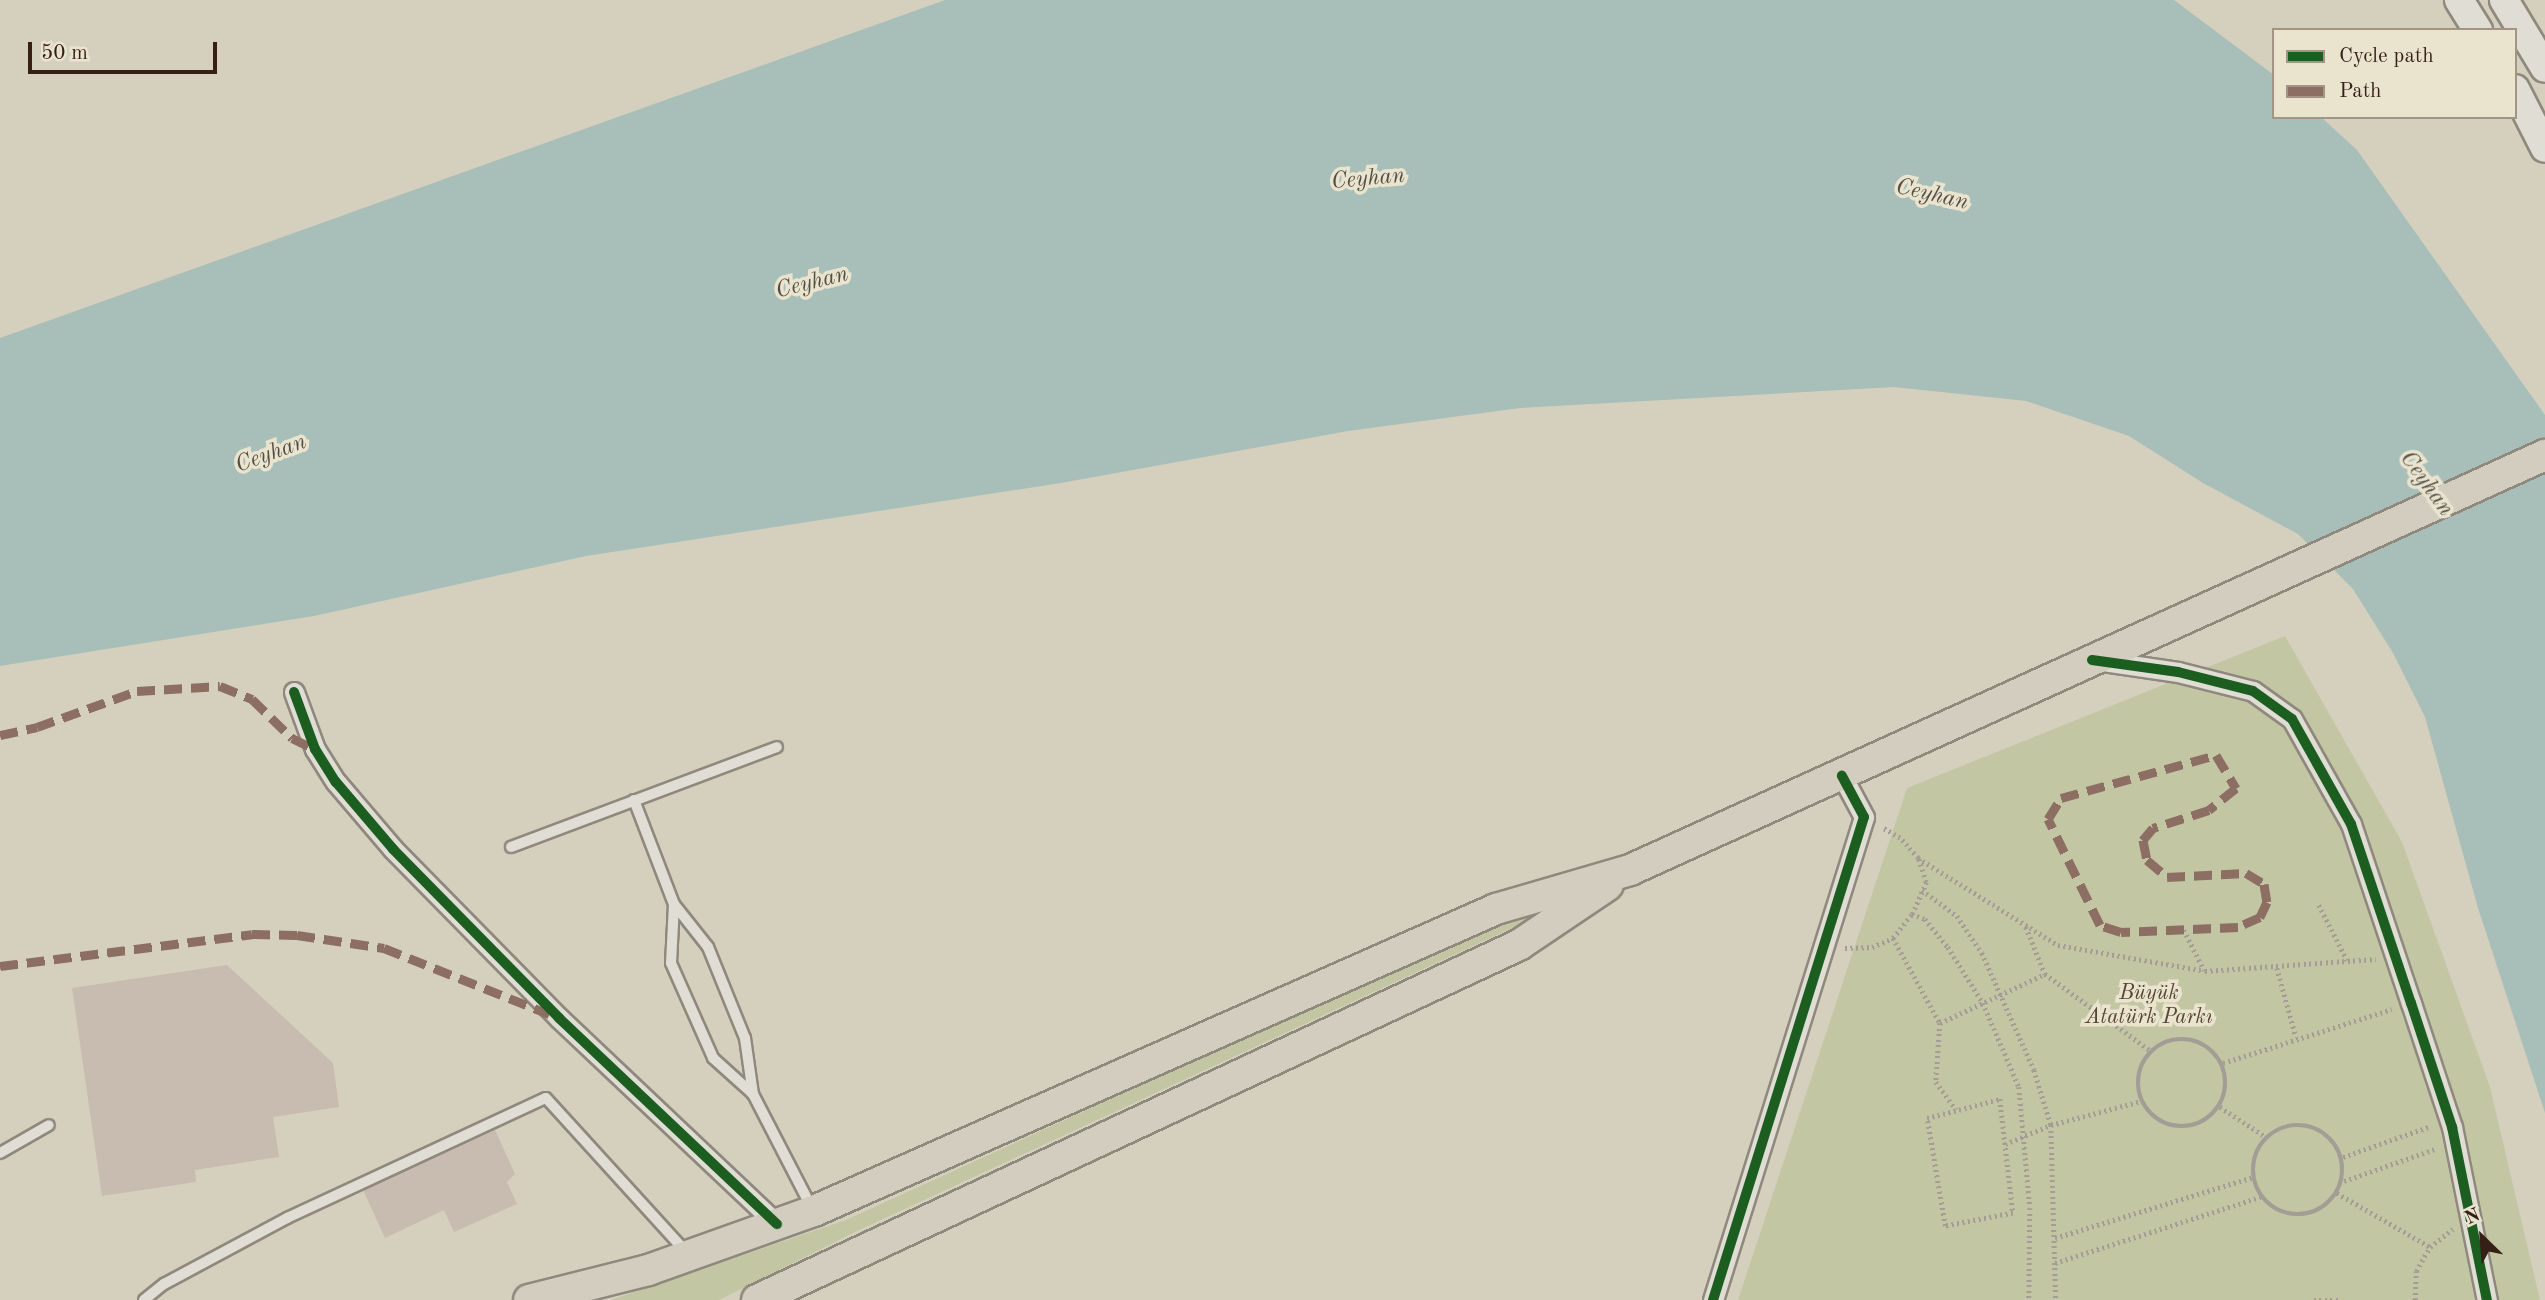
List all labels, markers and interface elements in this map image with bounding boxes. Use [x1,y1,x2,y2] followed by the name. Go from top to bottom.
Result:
[32,28,220,72] scale bar
[2272,28,2517,119] legend
[41,43,88,64] text: 50 m
[2339,46,2434,67] text: Cycle path
[2339,81,2382,102] text: Path
[1330,162,1406,196] water label: Ceyhan
[1893,173,1971,217] water label: Ceyhan
[773,261,851,305] water label: Ceyhan
[232,428,310,480] water label: Ceyhan
[2393,446,2459,522] water label: Ceyhan
[2085,981,2213,1031] park label: Büyük Atatürk Parkı
[2447,1202,2517,1272] north arrow
[2462,1206,2484,1229] text: N

